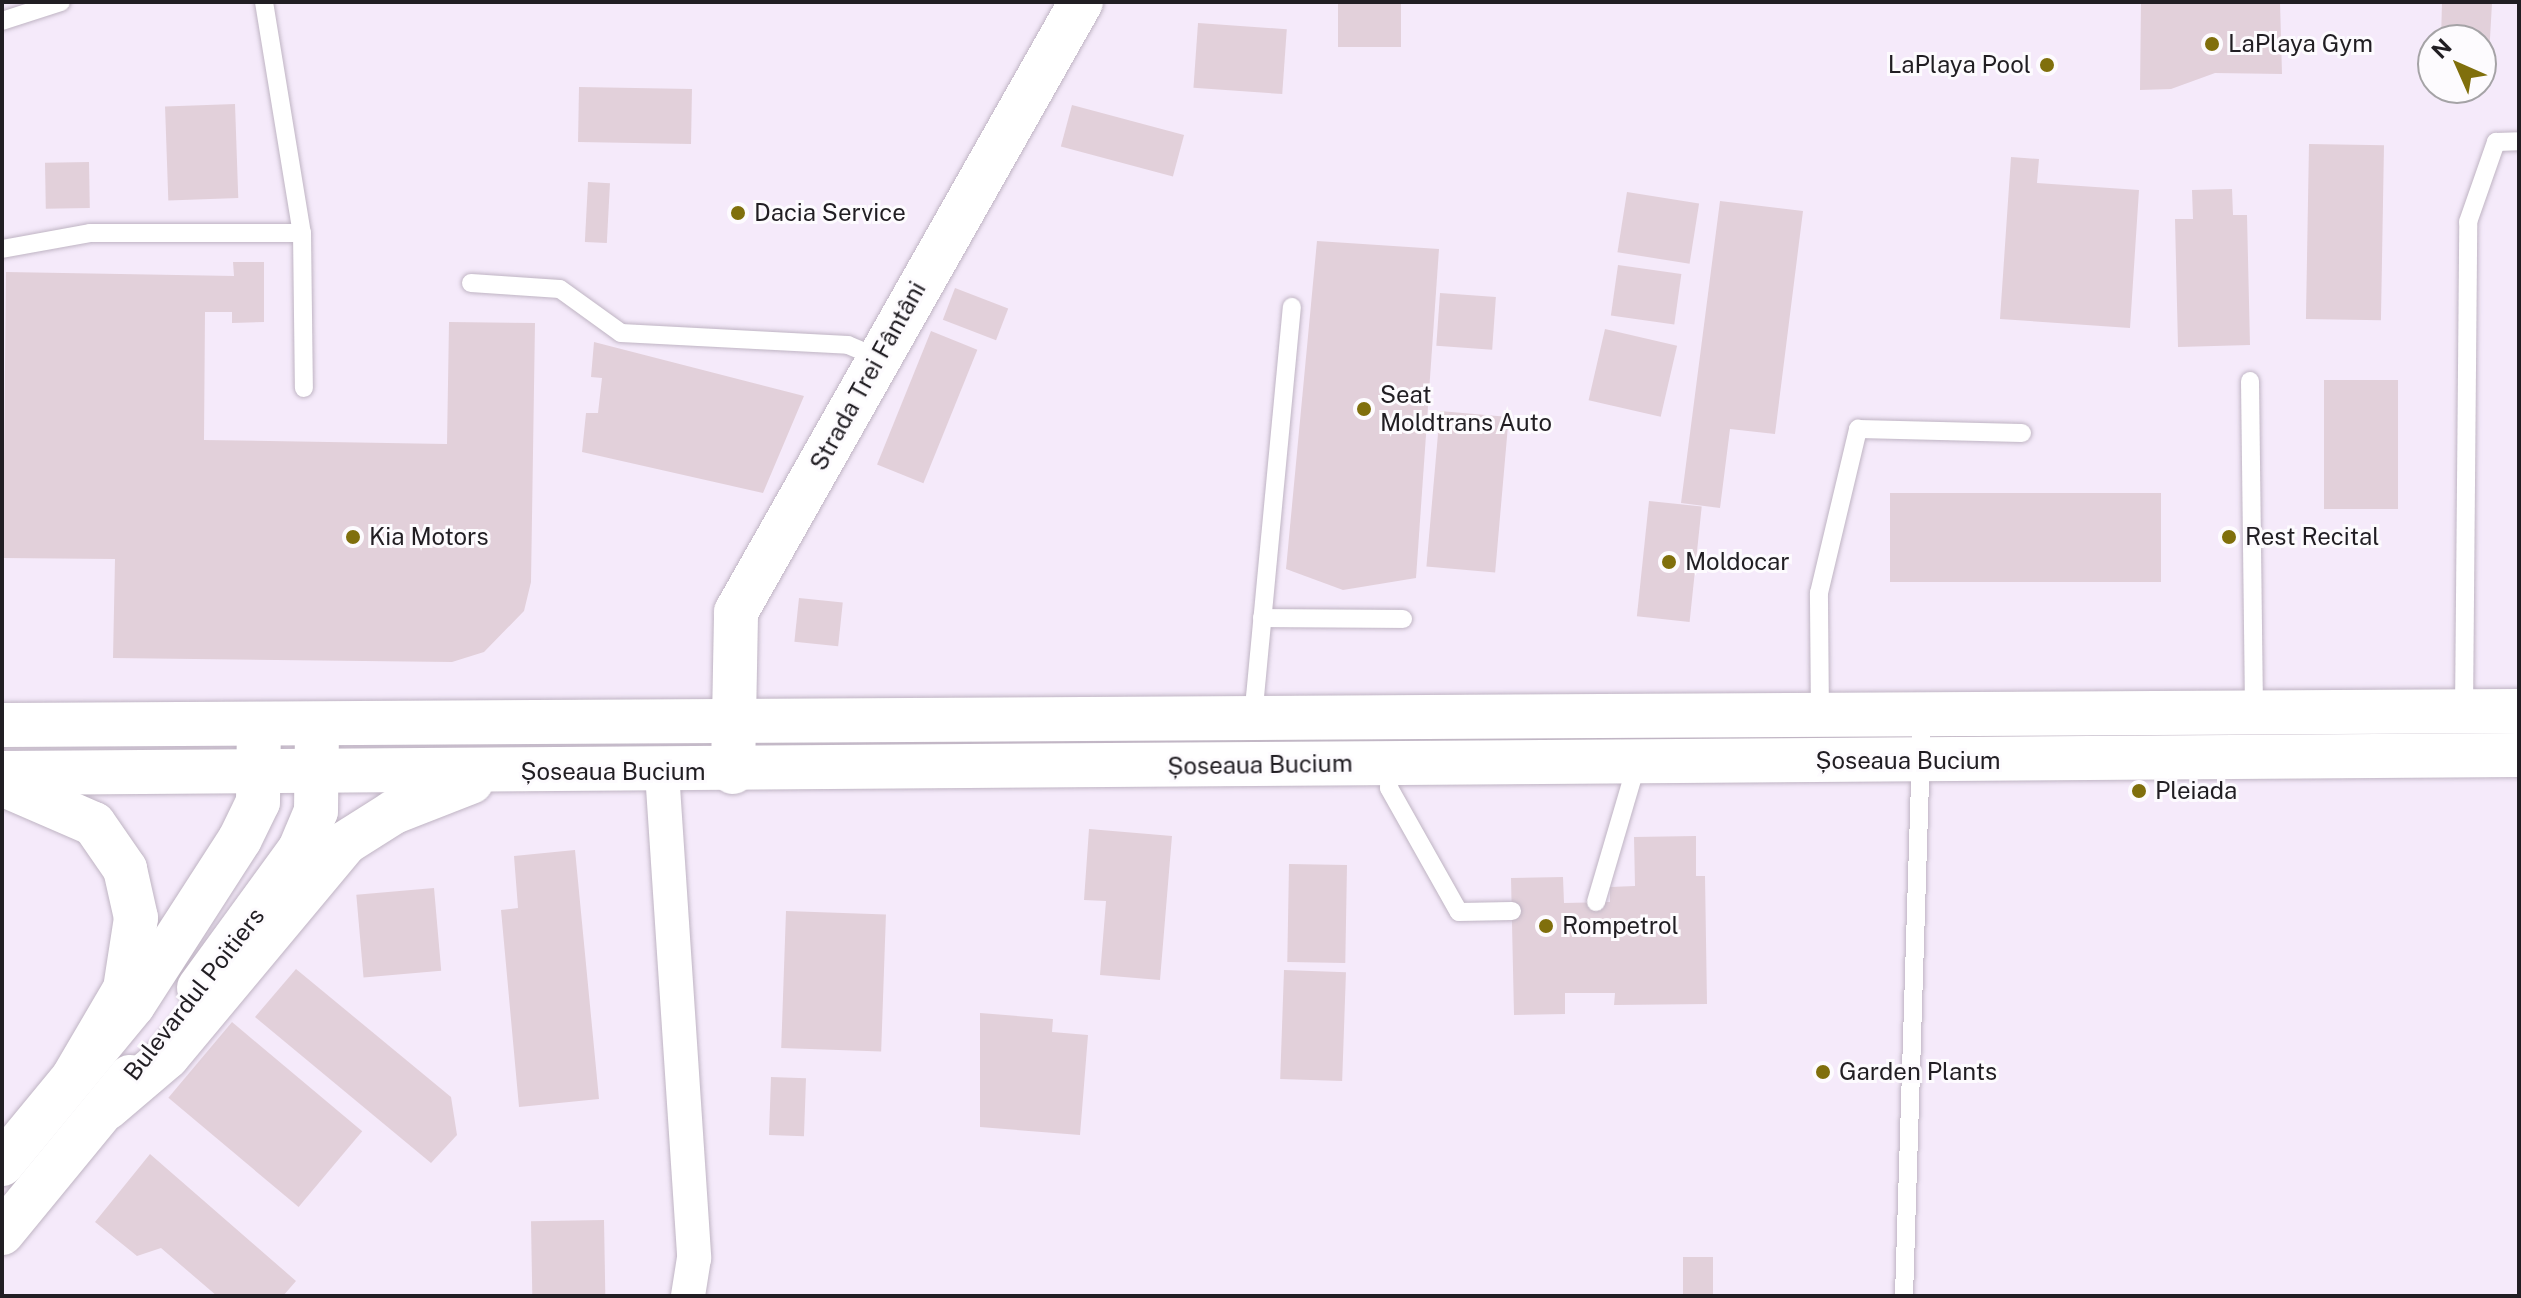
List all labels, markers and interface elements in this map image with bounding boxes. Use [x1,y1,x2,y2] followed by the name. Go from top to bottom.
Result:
[2417,24,2497,104] north arrow
[2228,30,2373,58] place label: LaPlaya Gym
[2426,33,2457,64] text: N
[2203,35,2221,53] marker: LaPlaya Gym
[1888,51,2031,79] place label: LaPlaya Pool
[2038,56,2056,74] marker: LaPlaya Pool
[754,199,906,227] place label: Dacia Service
[729,204,747,222] marker: Dacia Service
[804,277,932,475] street label: Strada Trei Fântâni
[1380,381,1552,437] place label: Seat Moldtrans Auto
[1355,400,1373,418] marker: Seat Moldtrans Auto
[369,523,489,551] place label: Kia Motors
[2245,523,2379,551] place label: Rest Recital
[344,528,362,546] marker: Kia Motors
[2220,528,2238,546] marker: Rest Recital
[1685,548,1790,576] place label: Moldocar
[1660,553,1678,571] marker: Moldocar
[1815,747,2001,775] street label: Șoseaua Bucium
[1167,749,1353,781] street label: Șoseaua Bucium
[520,758,706,786] street label: Șoseaua Bucium
[2155,777,2237,805] place label: Pleiada
[2130,782,2148,800] marker: Pleiada
[118,902,270,1086] street label: Bulevardul Poitiers
[1562,912,1679,940] place label: Rompetrol
[1537,917,1555,935] marker: Rompetrol
[1839,1058,1997,1086] place label: Garden Plants
[1814,1063,1832,1081] marker: Garden Plants

